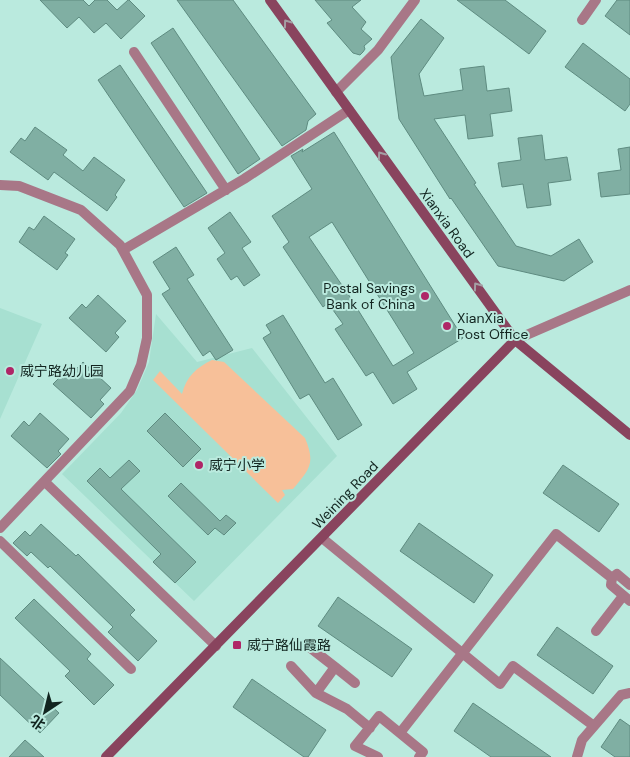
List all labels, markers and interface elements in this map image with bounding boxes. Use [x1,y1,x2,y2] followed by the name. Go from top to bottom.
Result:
[284,19,293,29] one-way arrow
[379,152,387,161] one-way arrow
[416,185,478,261] street label: Xianxia Road
[323,279,415,313] place label: Postal Savings Bank of China
[474,283,482,292] one-way arrow
[419,290,431,302] marker: Postal Savings Bank of China
[457,309,528,343] place label: XianXia Post Office
[441,320,453,332] marker: XianXia Post Office
[20,362,104,380] place label: 威宁路幼儿园
[4,365,16,377] marker: 威宁路幼儿园
[209,456,265,474] place label: 威宁小学
[308,457,382,533] street label: Weining Road
[193,459,205,471] marker: 威宁小学
[247,636,331,654] place label: 威宁路仙霞路
[231,639,243,651] marker: 威宁路仙霞路
[20,687,70,737] north arrow
[27,711,48,734] text: 北

